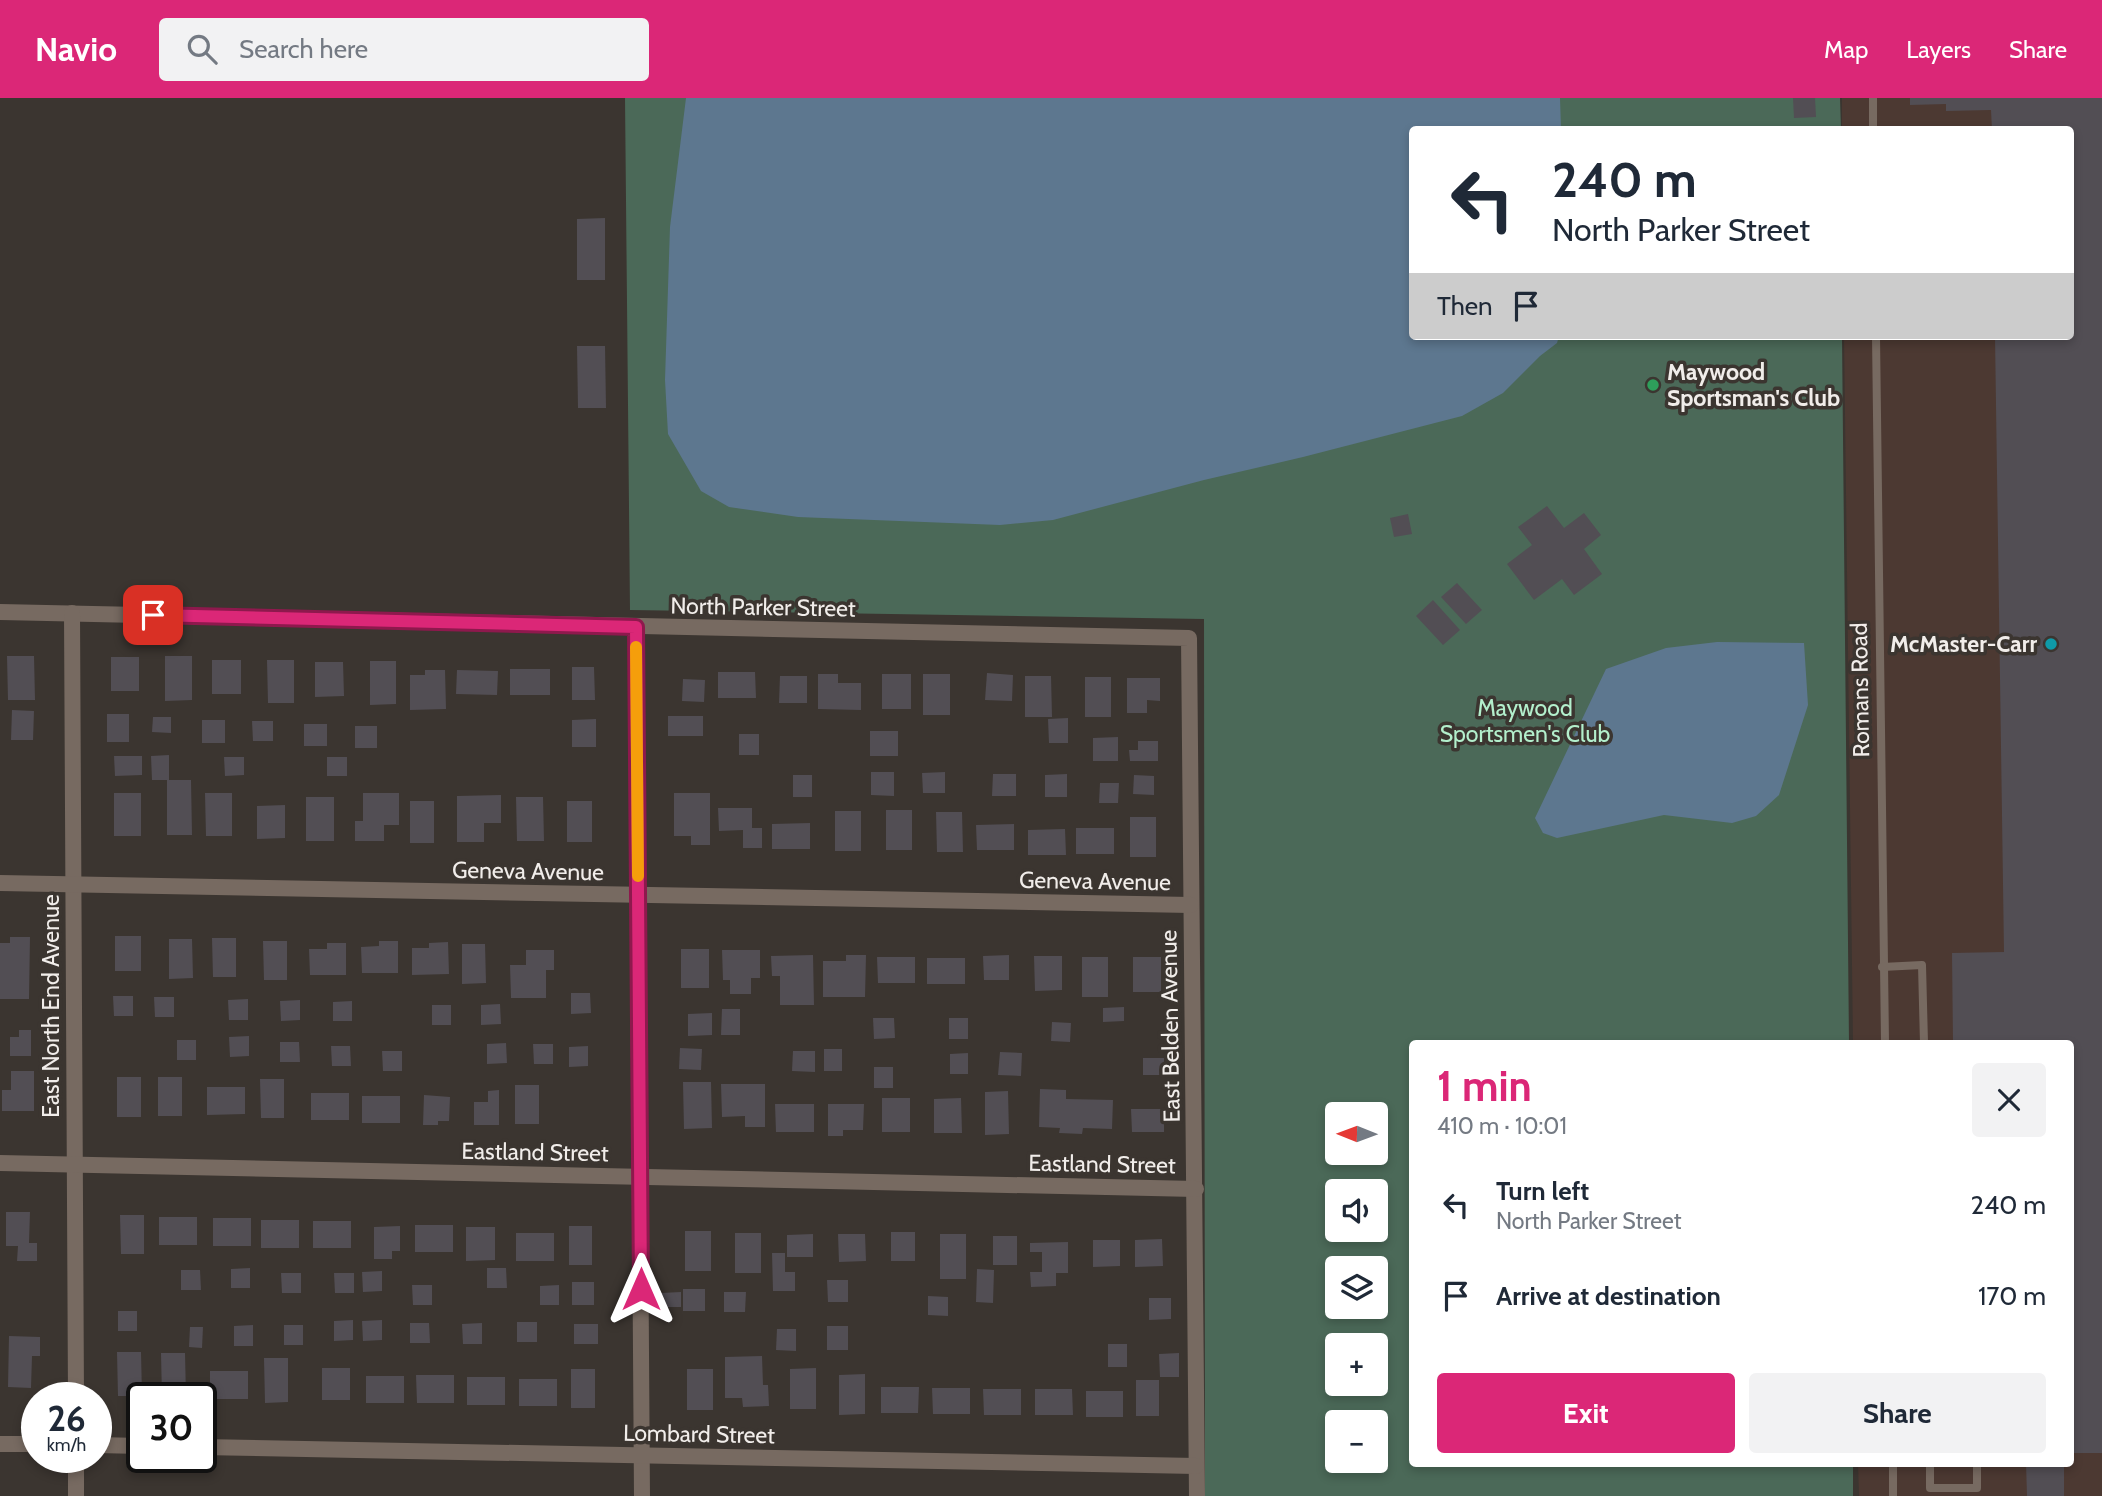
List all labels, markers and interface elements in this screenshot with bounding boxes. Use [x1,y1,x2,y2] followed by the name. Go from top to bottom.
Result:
[159,18,649,81] search box
[35,29,117,69] text: Navio
[183,30,221,68] icon: search
[239,33,368,65] text: Search here
[1824,35,1868,64] text: Map
[1906,35,1971,64] text: Layers
[2009,35,2067,64] text: Share
[1552,150,1697,209] text: 240 m
[1437,154,1528,245] icon: left
[1552,210,1810,249] text: North Parker Street
[1507,287,1545,325] icon: arrive
[1437,290,1493,322] text: Then
[1667,358,1840,412] place label: Maywood Sportsman's Club
[1645,377,1661,393] marker: Maywood Sportsman's Club
[123,585,183,645] pin
[670,591,856,623] street label: North Parker Street
[134,596,172,634] icon: arrive
[1845,622,1875,758] street label: Romans Road
[1890,630,2037,658] place label: McMaster-Carr
[2043,636,2059,652] marker: McMaster-Carr
[1440,694,1610,748] park label: Maywood Sportsmen's Club
[452,856,604,886] street label: Geneva Avenue
[1019,866,1171,896] street label: Geneva Avenue
[37,894,65,1118] street label: East North End Avenue
[1154,929,1186,1123] street label: East Belden Avenue
[1437,1060,1532,1112] text: 1 min
[1972,1063,2046,1137] button: close
[1325,1102,1388,1166] north arrow
[1325,1102,1388,1473] map controls
[1437,1112,1567,1140] text: 410 m · 10:01
[461,1137,609,1167] street label: Eastland Street
[1028,1149,1176,1179] street label: Eastland Street
[1496,1175,1589,1207] text: Turn left
[1325,1179,1388,1242] button: sound
[1437,1186,1475,1224] icon: left
[1971,1189,2046,1221] text: 240 m
[1496,1207,1681,1235] text: North Parker Street
[604,1252,678,1326] position arrow
[1325,1256,1388,1319] button: layers
[1437,1277,1475,1315] icon: arrive
[1496,1280,1721,1312] text: Arrive at destination
[1978,1280,2046,1312] text: 170 m
[1325,1333,1388,1396] button: +
[1437,1373,1735,1453] button: Exit
[1749,1373,2046,1453] button: Share
[126,1382,217,1473] speed limit sign: 30
[47,1397,86,1440] text: 26
[1325,1410,1388,1473] button: −
[623,1419,775,1449] street label: Lombard Street
[47,1434,86,1456] text: km/h

